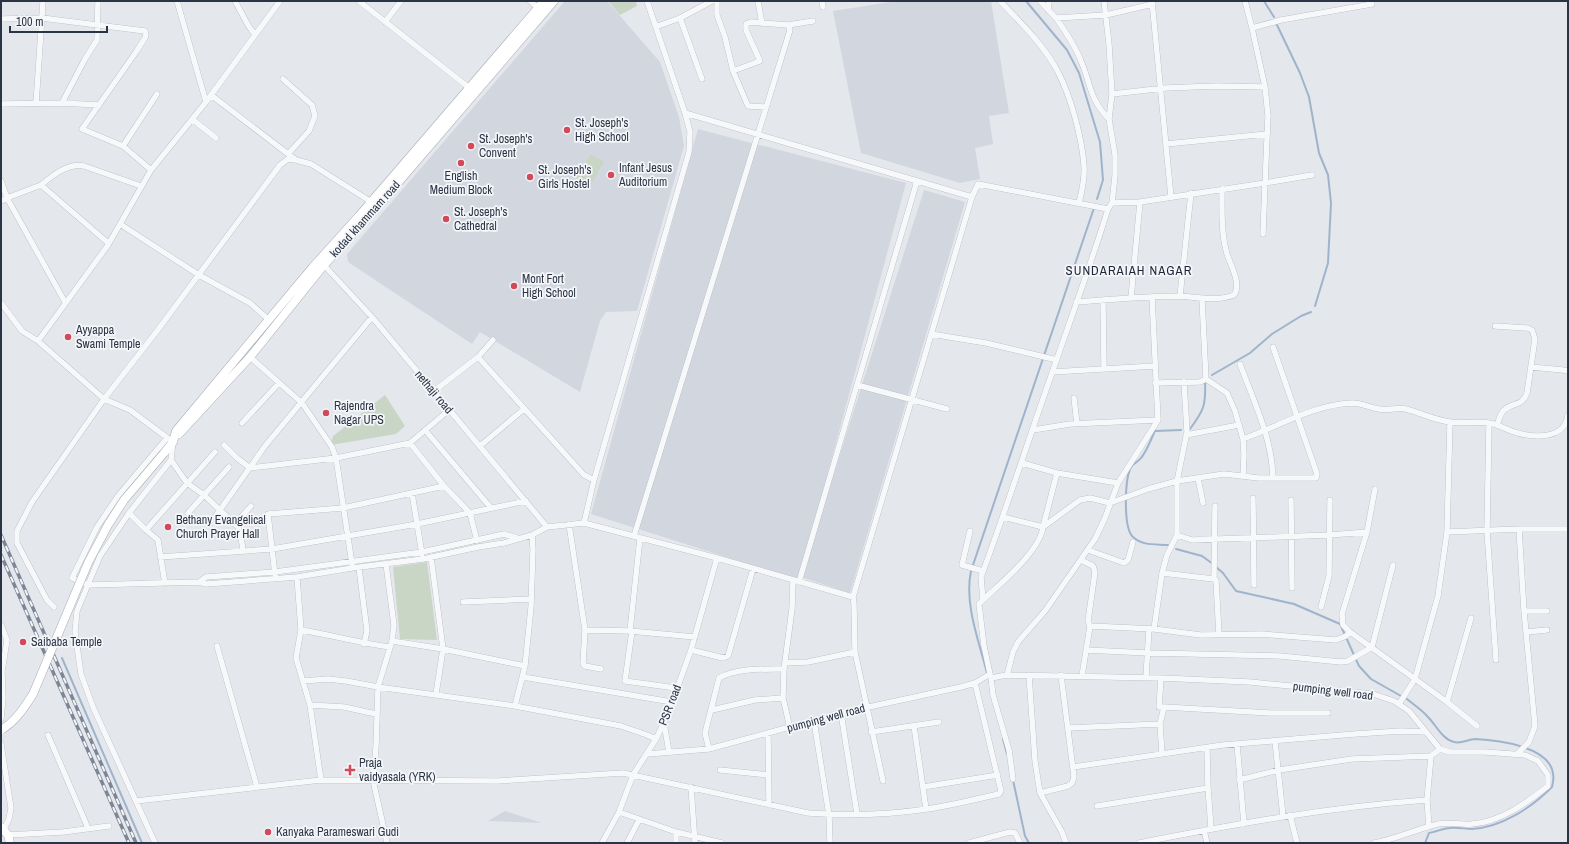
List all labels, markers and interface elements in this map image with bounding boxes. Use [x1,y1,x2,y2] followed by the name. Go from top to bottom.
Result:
[10,8,107,34] scale bar
[16,14,43,30] text: 100 m
[575,115,629,145] place label: St. Joseph's High School
[562,125,572,135] marker: St. Joseph's High School
[479,131,532,161] place label: St. Joseph's Convent
[466,141,476,151] marker: St. Joseph's Convent
[456,158,466,168] marker: English Medium Block
[618,160,672,190] place label: Infant Jesus Auditorium
[538,162,591,192] place label: St. Joseph's Girls Hostel
[430,168,492,198] place label: English Medium Block
[606,170,616,180] marker: Infant Jesus Auditorium
[525,172,535,182] marker: St. Joseph's Girls Hostel
[326,177,404,261] street label: kodad khammam road
[454,204,507,234] place label: St. Joseph's Cathedral
[441,214,451,224] marker: St. Joseph's Cathedral
[1066,262,1192,279] district label: SUNDARAIAH NAGAR
[522,271,576,301] place label: Mont Fort High School
[509,281,519,291] marker: Mont Fort High School
[75,322,140,352] place label: Ayyappa Swami Temple
[63,332,73,342] marker: Ayyappa Swami Temple
[411,367,457,417] street label: nethaji road
[334,398,384,428] place label: Rajendra Nagar UPS
[321,408,331,418] marker: Rajendra Nagar UPS
[176,512,266,542] place label: Bethany Evangelical Church Prayer Hall
[163,522,173,532] marker: Bethany Evangelical Church Prayer Hall
[31,634,102,650] place label: Saibaba Temple
[18,637,28,647] marker: Saibaba Temple
[1292,678,1374,704] street label: pumping well road
[655,682,685,728] street label: PSR road
[785,700,867,736] street label: pumping well road
[359,755,436,785] place label: Praja vaidyasala (YRK)
[344,764,356,776] marker: Praja vaidyasala (YRK)
[276,824,399,840] place label: Kanyaka Parameswari Gudi
[263,827,273,837] marker: Kanyaka Parameswari Gudi

